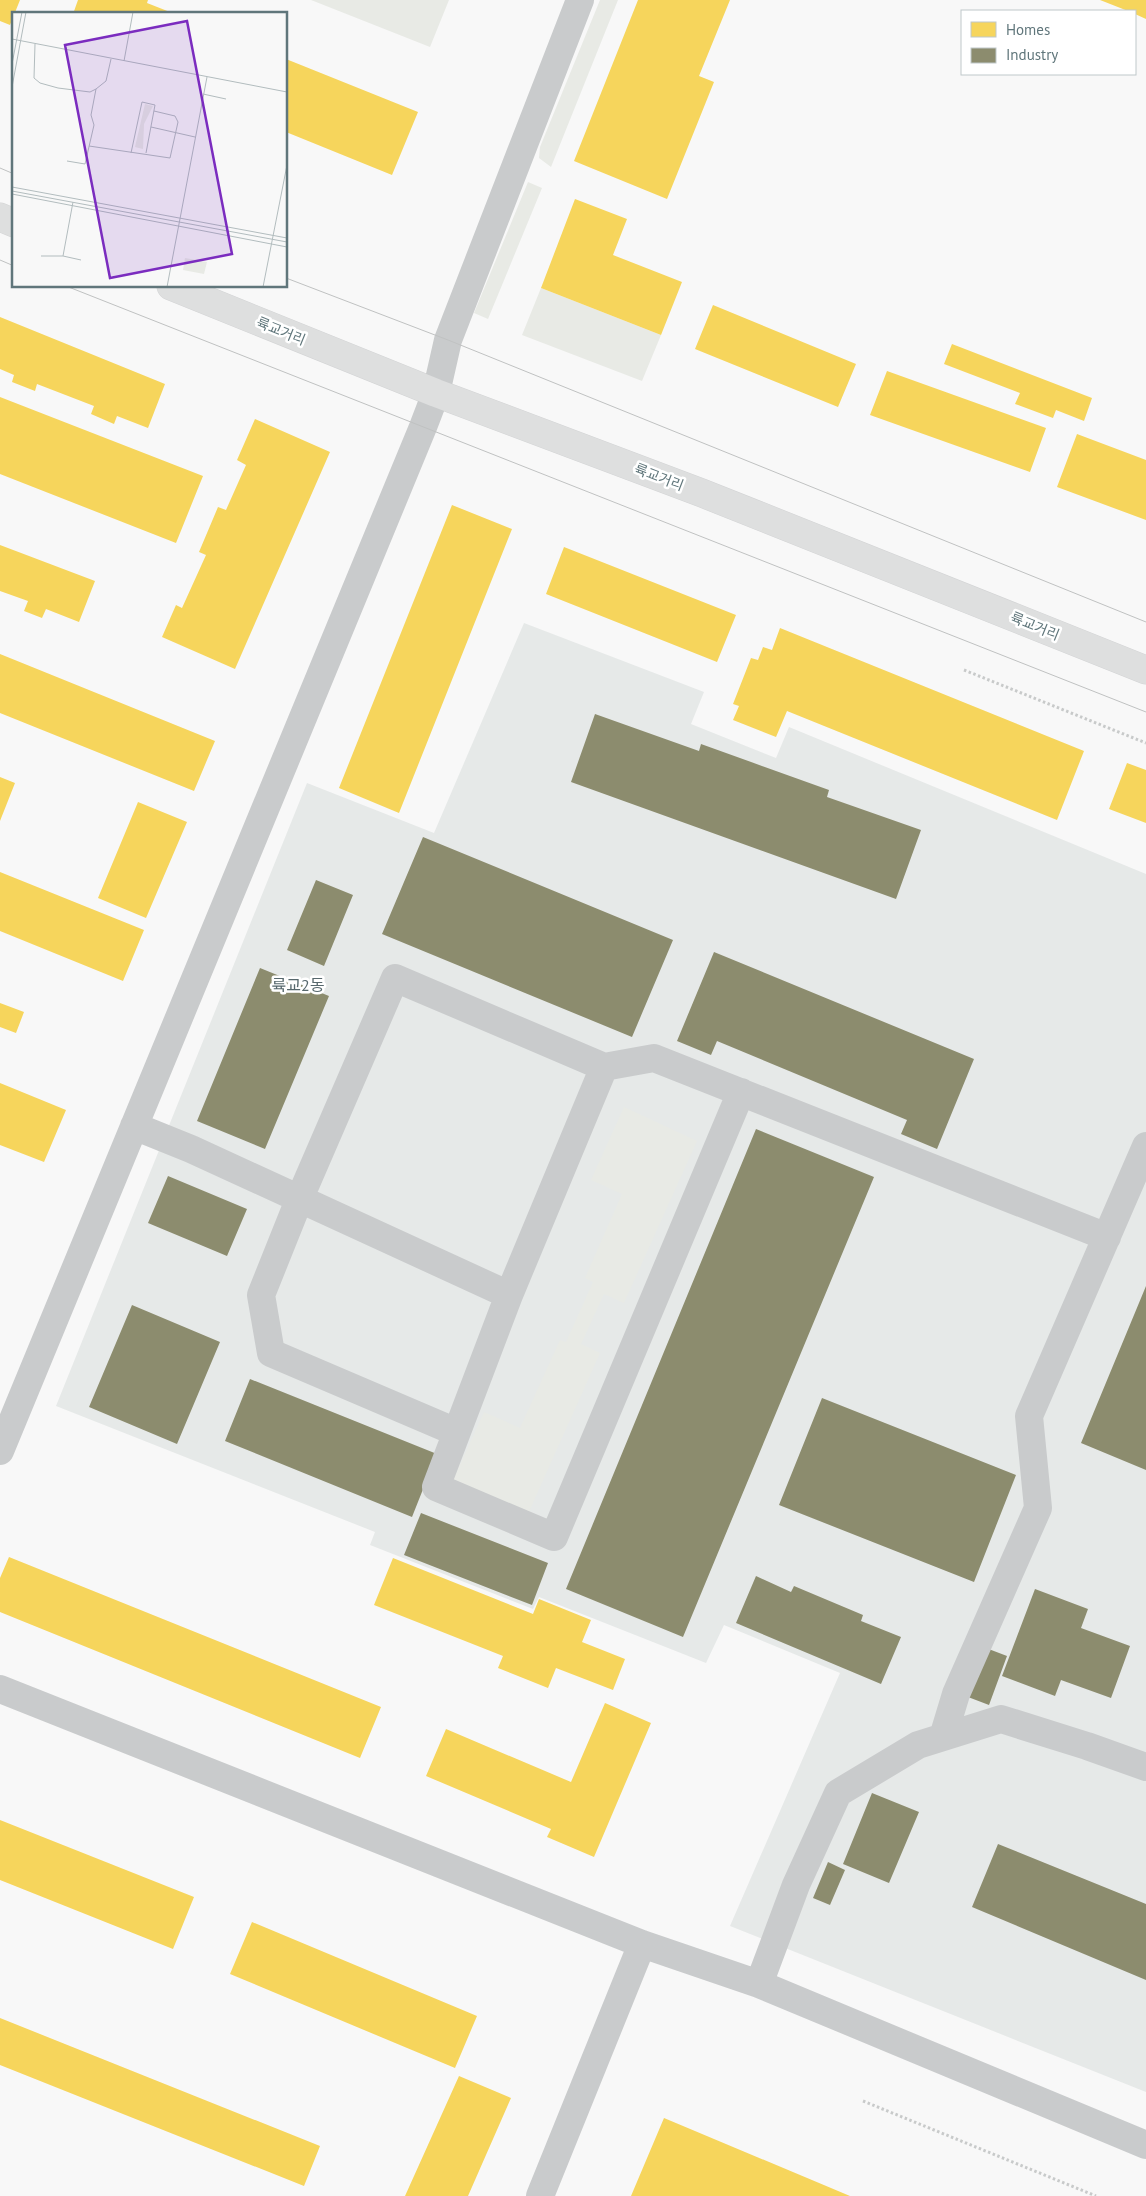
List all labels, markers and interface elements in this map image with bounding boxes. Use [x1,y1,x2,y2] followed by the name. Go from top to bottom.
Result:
[961,10,1136,75] legend
[12,12,288,288] inset map
[1006,20,1050,39] text: Homes
[1006,45,1058,64] text: Industry
[254,313,308,349] street label: 륙교거리
[632,459,686,495] street label: 륙교거리
[1008,608,1062,644] street label: 륙교거리
[272,975,325,995] district label: 륙교2동

